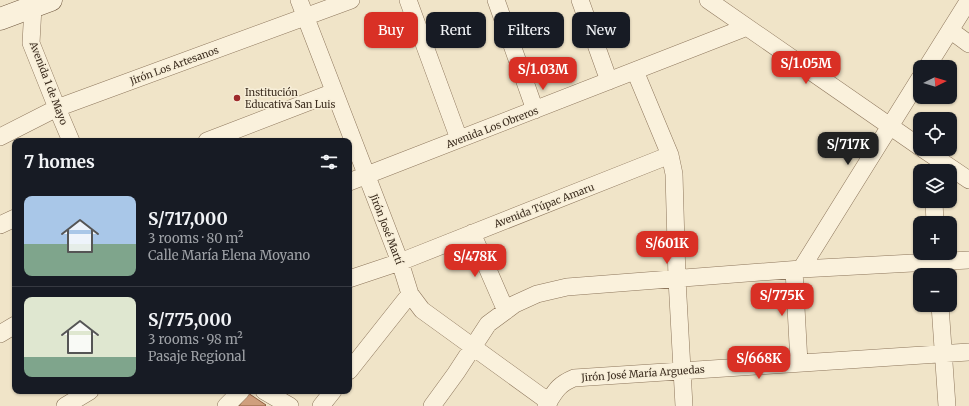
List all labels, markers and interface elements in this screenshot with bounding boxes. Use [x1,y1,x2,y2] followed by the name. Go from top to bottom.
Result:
[364,12,418,48] chip: Buy
[426,12,486,48] chip: Rent
[494,12,564,48] chip: Filters
[572,12,630,48] chip: New
[26,39,70,127] street label: Avenida 1 de Mayo
[127,43,220,88] street label: Jirón Los Artesanos
[769,51,843,85] pin: S/1.05M
[781,55,831,72] text: S/1.05M
[506,57,580,91] pin: S/1.03M
[913,60,957,104] north arrow
[913,60,957,312] map controls
[518,61,568,78] text: S/1.03M
[245,86,335,111] place label: Institución Educativa San Luis
[232,93,242,103] marker: Institución Educativa San Luis
[443,104,540,151] street label: Avenida Los Obreros
[913,112,957,156] button: locate
[815,132,881,166] pin: S/717K
[827,136,869,153] text: S/717K
[24,151,95,173] text: 7 homes
[318,151,340,173] icon: filters
[913,164,957,208] button: layers
[491,180,596,231] street label: Avenida Túpac Amaru
[367,191,406,267] street label: Jirón José Martí
[148,208,228,230] text: S/717,000
[56,212,104,260] icon: home
[913,216,957,260] button: +
[148,230,243,247] text: 3 rooms · 80 m²
[634,231,700,265] pin: S/601K
[645,235,689,252] text: S/601K
[442,244,508,278] pin: S/478K
[148,247,310,264] text: Calle María Elena Moyano
[453,248,497,265] text: S/478K
[913,268,957,312] button: −
[749,283,815,317] pin: S/775K
[760,287,804,304] text: S/775K
[148,309,232,331] text: S/775,000
[56,313,104,361] icon: home
[148,331,243,348] text: 3 rooms · 98 m²
[726,346,792,380] pin: S/668K
[148,348,246,365] text: Pasaje Regional
[736,350,782,367] text: S/668K
[580,363,705,384] street label: Jirón José María Arguedas

